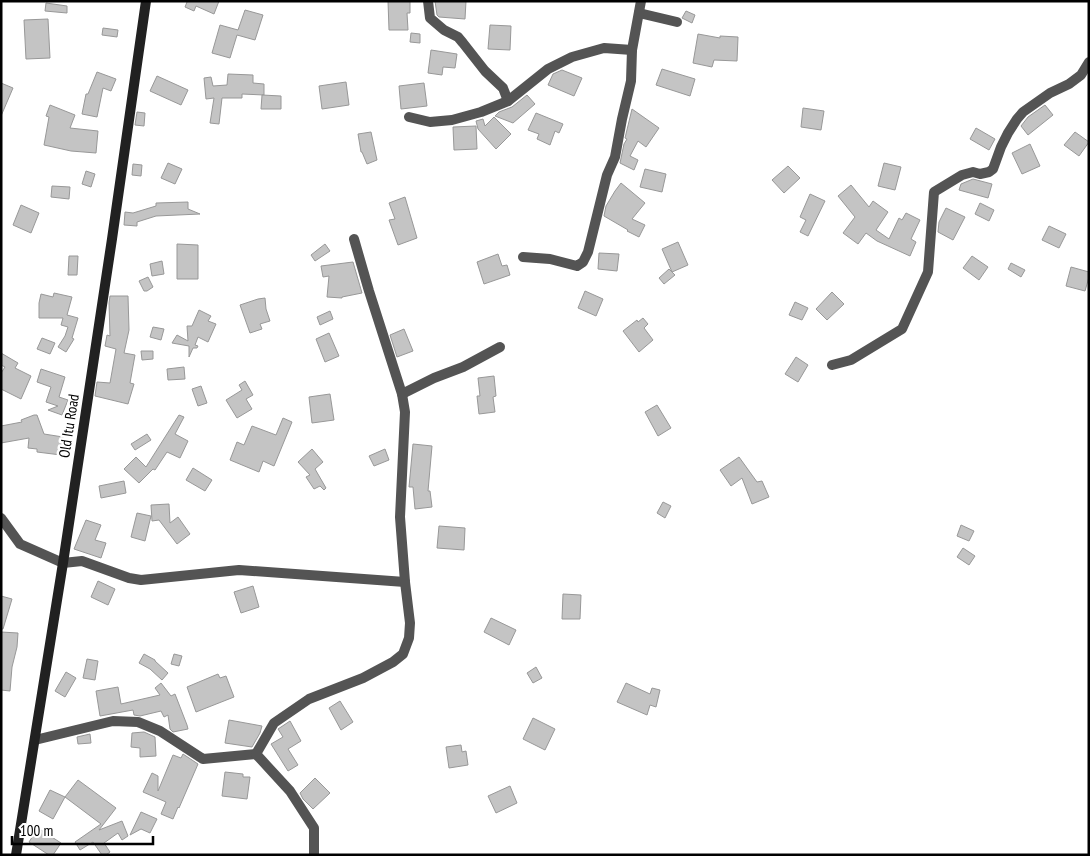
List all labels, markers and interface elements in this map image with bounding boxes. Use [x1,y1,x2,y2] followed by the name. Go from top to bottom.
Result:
[54,393,83,459] street label: Old Itu Road
[12,814,154,846] scale bar
[20,821,53,840] text: 100 m

